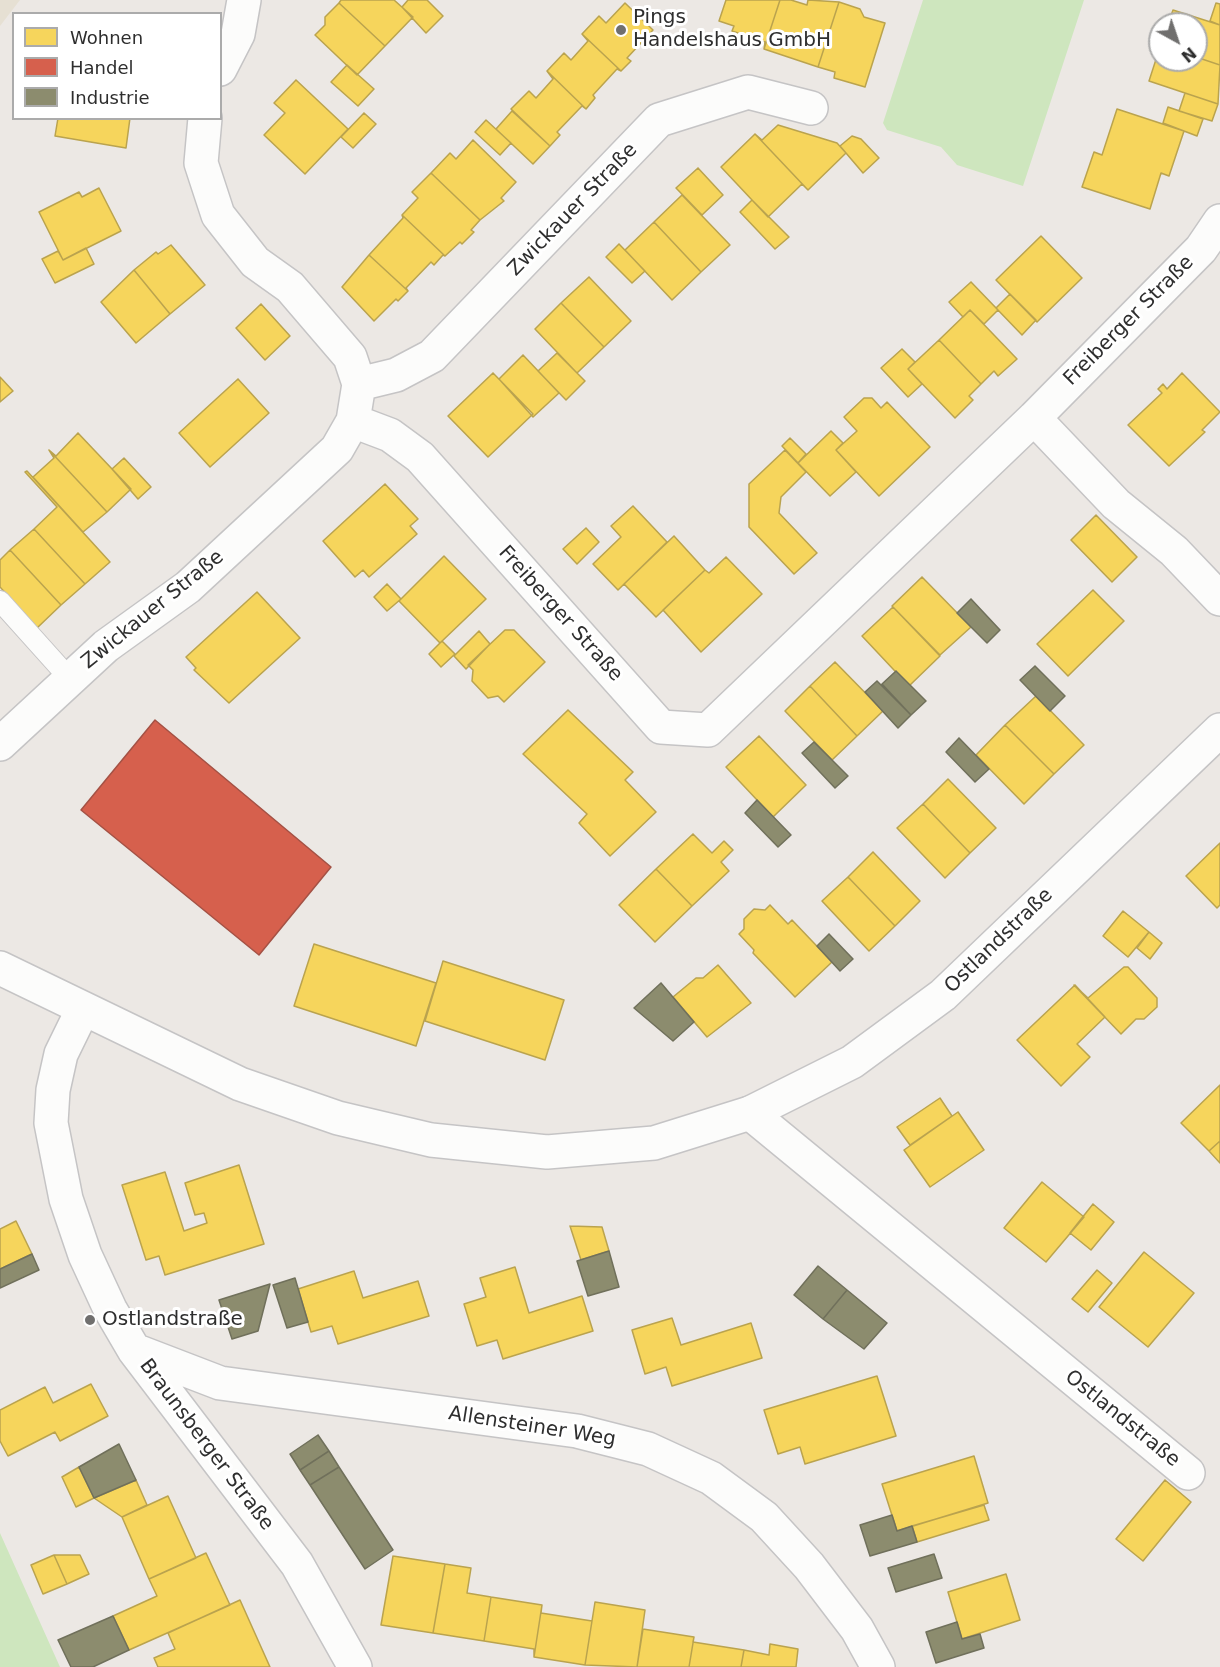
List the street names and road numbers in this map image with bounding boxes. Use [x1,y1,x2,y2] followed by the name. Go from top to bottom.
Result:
[503,139,643,281] street label: Zwickauer Straße
[1059,251,1199,391] street label: Freiberger Straße
[493,541,627,687] street label: Freiberger Straße
[77,545,229,675] street label: Zwickauer Straße
[940,883,1058,999] street label: Ostlandstraße
[134,1355,278,1535] street label: Braunsberger Straße
[1060,1365,1184,1473] street label: Ostlandstraße
[447,1402,617,1452] street label: Allensteiner Weg

